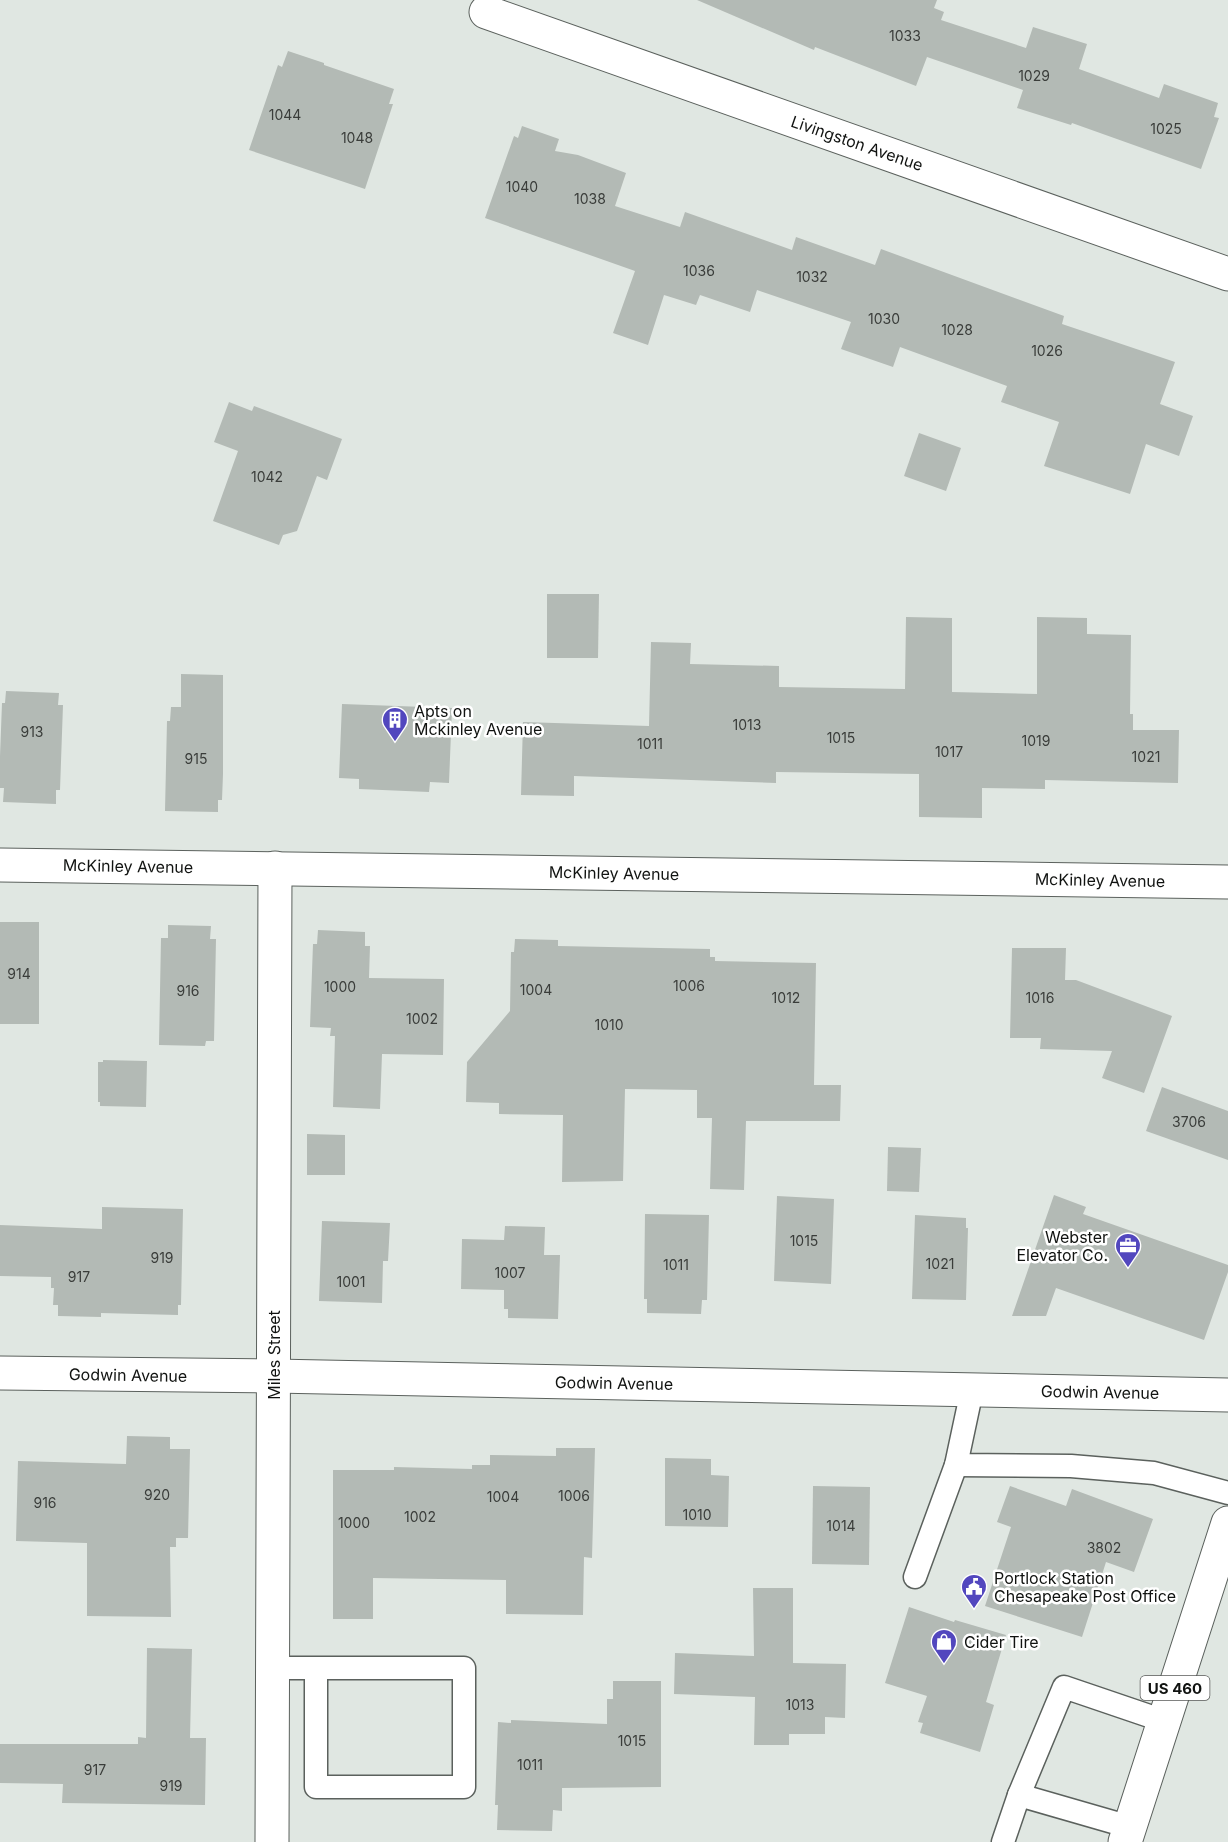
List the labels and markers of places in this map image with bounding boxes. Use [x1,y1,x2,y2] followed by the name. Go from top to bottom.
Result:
[414,701,542,739] place label: Apts on Mckinley Avenue
[380,705,410,743] building icon: Apts on Mckinley Avenue
[1017,1227,1108,1265] place label: Webster Elevator Co.
[1113,1231,1143,1269] office icon: Webster Elevator Co.
[994,1568,1176,1606] place label: Portlock Station Chesapeake Post Office
[959,1572,989,1610] public building icon: Portlock Station Chesapeake Post Office
[929,1627,959,1665] shop icon: Cider Tire
[964,1632,1039,1652] place label: Cider Tire

